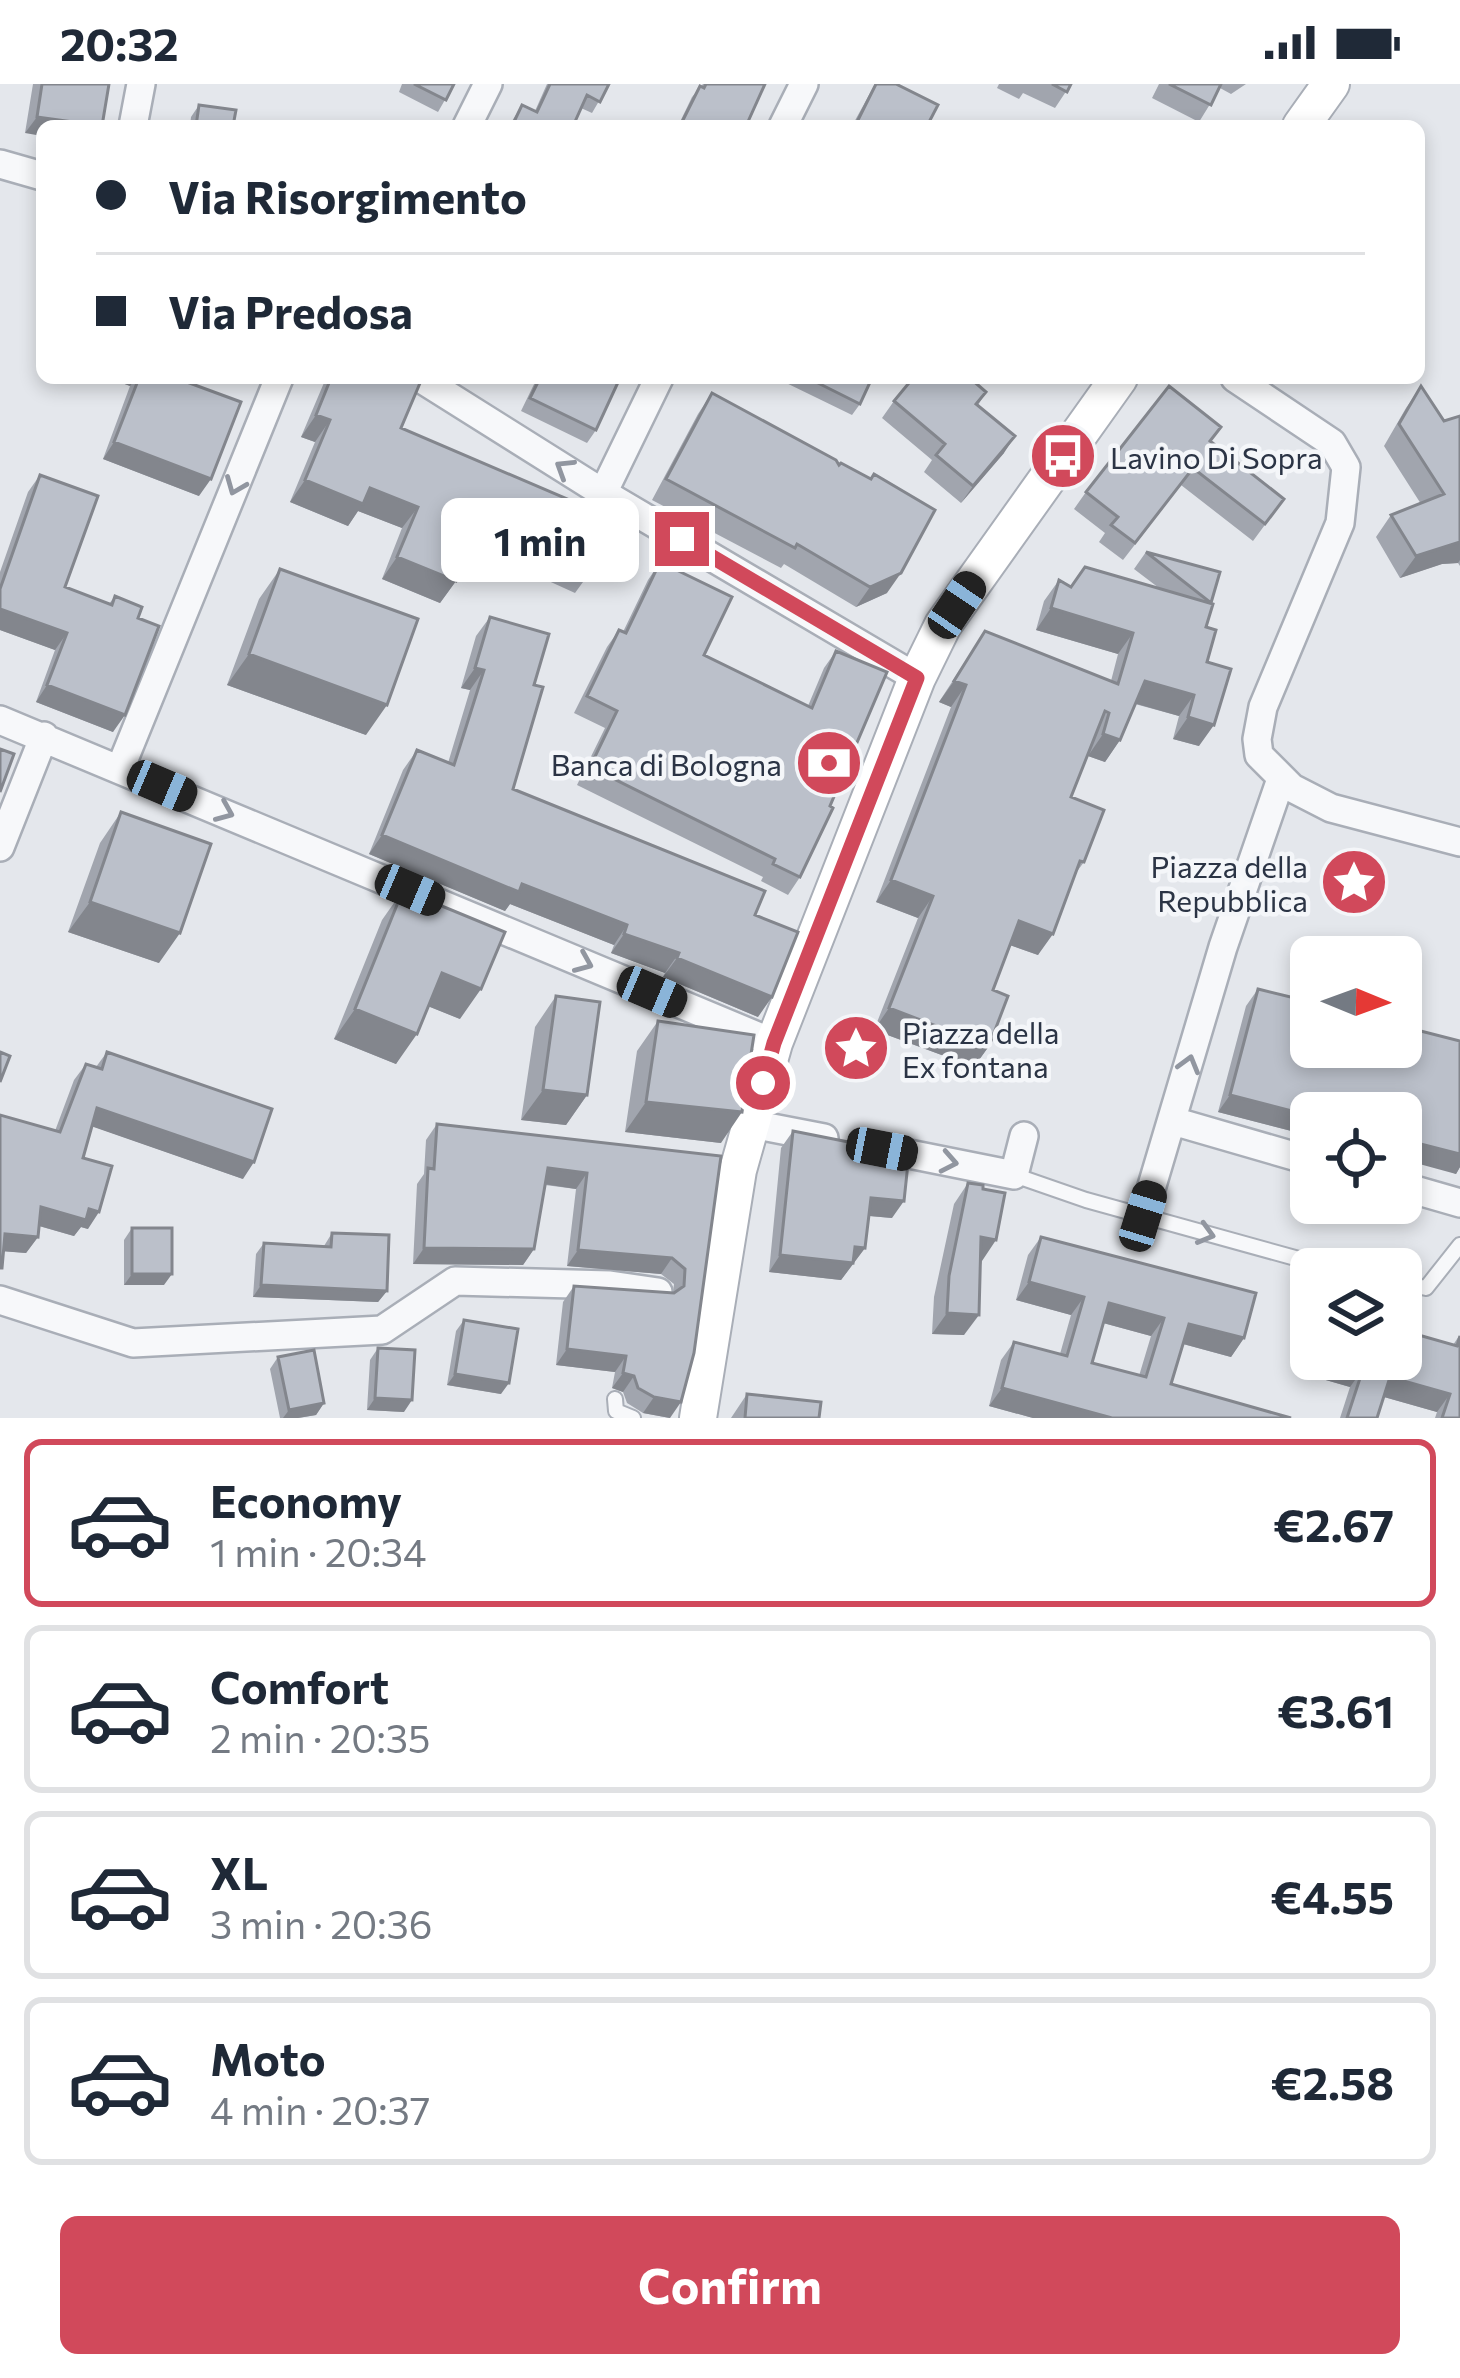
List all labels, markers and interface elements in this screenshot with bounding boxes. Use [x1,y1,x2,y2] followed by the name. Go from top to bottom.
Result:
[60,15,179,70] text: 20:32
[168,168,527,223] text: Via Risorgimento
[168,283,413,338] text: Via Predosa
[1028,421,1098,491] bus stop icon: Lavino Di Sopra
[1110,438,1323,475] place label: Lavino Di Sopra
[555,460,577,483] one-way arrow
[225,475,249,496] one-way arrow
[442,497,640,581] callout: 1 min
[655,512,709,566] route end
[494,516,586,564] text: 1 min
[922,565,992,645] car
[794,728,864,798] bank icon: Banca di Bologna
[551,745,782,782] place label: Banca di Bologna
[122,755,202,817] car
[213,798,234,822] one-way arrow
[1150,847,1308,918] place label: Piazza della Repubblica
[1319,847,1389,917] place icon: Piazza della Repubblica
[370,859,450,921] car
[1290,936,1422,1068] north arrow
[1290,936,1422,1380] map controls
[573,949,594,973] one-way arrow
[612,961,692,1023] car
[821,1013,891,1083] place icon: Piazza della Ex fontana
[902,1013,1060,1084] place label: Piazza della Ex fontana
[1175,1055,1200,1075] one-way arrow
[736,1056,790,1110] route start
[1290,1092,1422,1224] button: locate
[843,1124,921,1174] car
[939,1148,959,1174] one-way arrow
[1115,1176,1171,1256] car
[1195,1220,1216,1245] one-way arrow
[1290,1248,1422,1380] button: layers
[66,1469,174,1577] icon: car
[210,1472,402,1527] text: Economy
[1273,1496,1394,1551] text: €2.67
[210,1527,427,1575] text: 1 min · 20:34
[66,1655,174,1763] icon: car
[210,1658,389,1713] text: Comfort
[1277,1682,1394,1737] text: €3.61
[210,1713,430,1761] text: 2 min · 20:35
[66,1841,174,1949] icon: car
[210,1844,268,1899] text: XL
[1271,1868,1394,1923] text: €4.55
[210,1899,432,1947] text: 3 min · 20:36
[66,2027,174,2135] icon: car
[210,2030,326,2085] text: Moto
[1271,2054,1394,2109] text: €2.58
[210,2085,430,2133] text: 4 min · 20:37
[60,2216,1400,2354] button: Confirm

